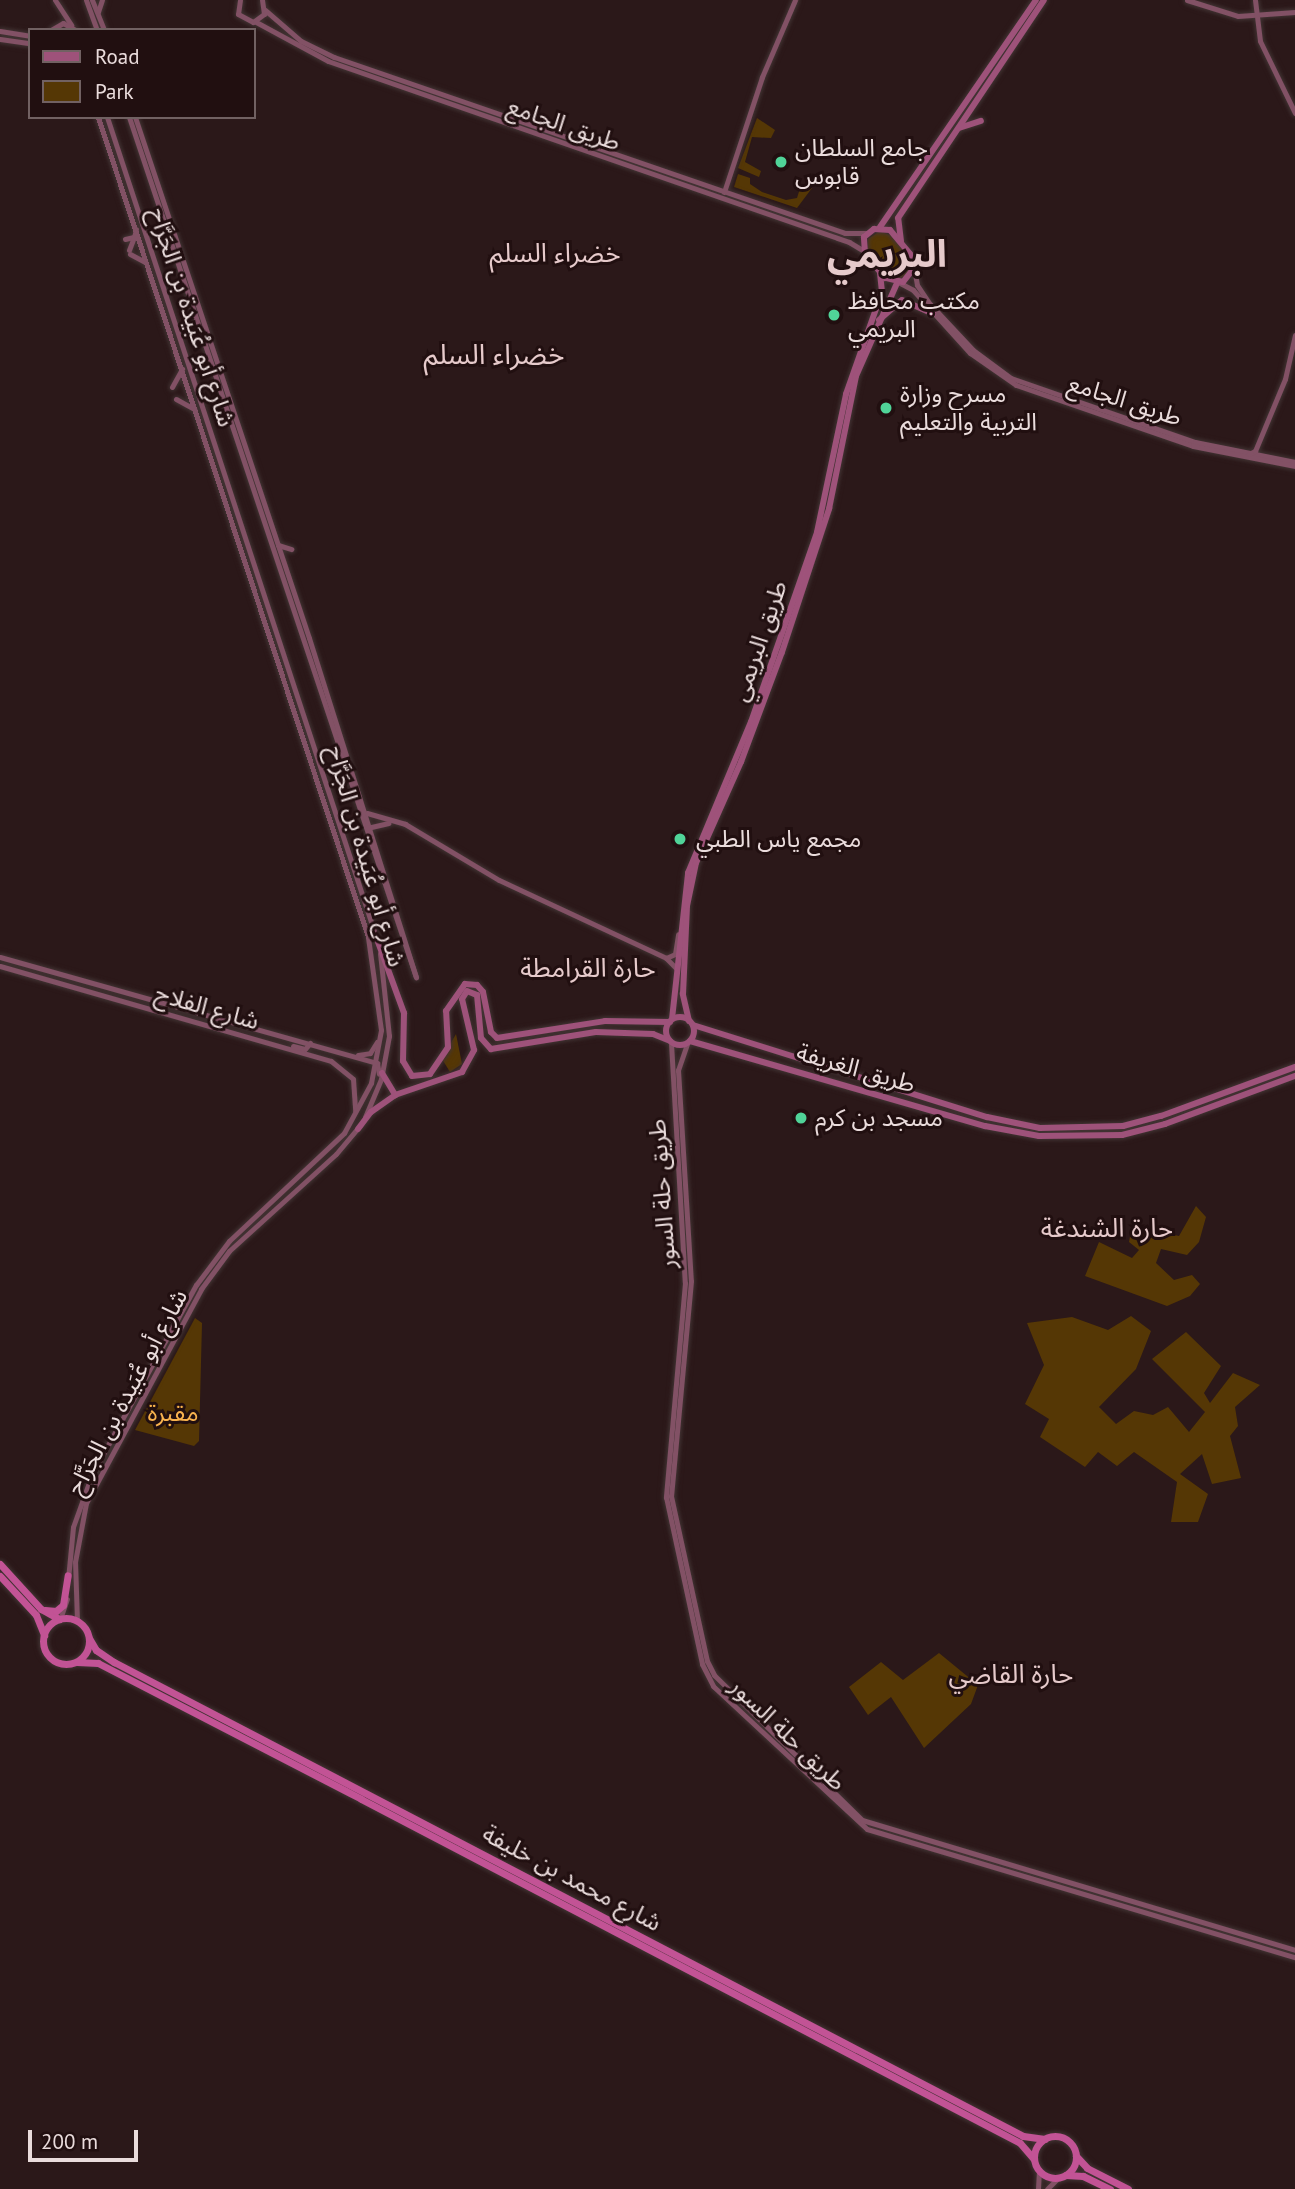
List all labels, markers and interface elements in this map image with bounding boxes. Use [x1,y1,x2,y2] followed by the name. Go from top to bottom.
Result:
[28,28,256,119] legend
[95,43,139,70] text: Road
[95,78,134,105] text: Park
[504,91,624,157] street label: طريق الجامع
[795,134,928,190] place label: جامع السلطان قابوس
[773,154,789,170] marker: جامع السلطان قابوس
[143,204,241,430] street label: شارع أبو عُبَيدة بن الجَرَّاح
[827,230,947,276] district label: البريمي
[490,237,620,269] district label: خضراء السلم
[848,287,980,343] place label: مكتب محافظ البريمي
[826,307,842,323] marker: مكتب محافظ البريمي
[424,337,564,371] district label: خضراء السلم
[1065,368,1185,432] street label: طريق الجامع
[900,380,1037,436] place label: مسرح وزارة التربية والتعليم
[878,400,894,416] marker: مسرح وزارة التربية والتعليم
[725,577,793,705] street label: طريق البريمي
[321,742,411,970] street label: شارع أبو عُبَيدة بن الجَرَّاح
[696,825,861,853] place label: مجمع ياس الطبي
[670,829,690,849] marker: مجمع ياس الطبي
[520,952,656,984] district label: حارة القرامطة
[152,978,262,1036] street label: شارع الفلاح
[793,1037,919,1099] street label: طريق الغريفة
[815,1104,943,1132] place label: مسجد بن كرم
[793,1110,809,1126] marker: مسجد بن كرم
[642,1118,682,1270] street label: طريق حلة السور
[1041,1212,1173,1244] district label: حارة الشندغة
[61,1284,193,1500] street label: شارع أبو عُبَيدة بن الجَرَّاح
[148,1399,198,1427] park label: مقبرة
[949,1658,1073,1690] district label: حارة القاضي
[724,1672,852,1796] street label: طريق حلة السور
[478,1819,666,1937] street label: شارع محمد بن خليفة
[32,2116,142,2160] scale bar
[41,2128,98,2155] text: 200 m

